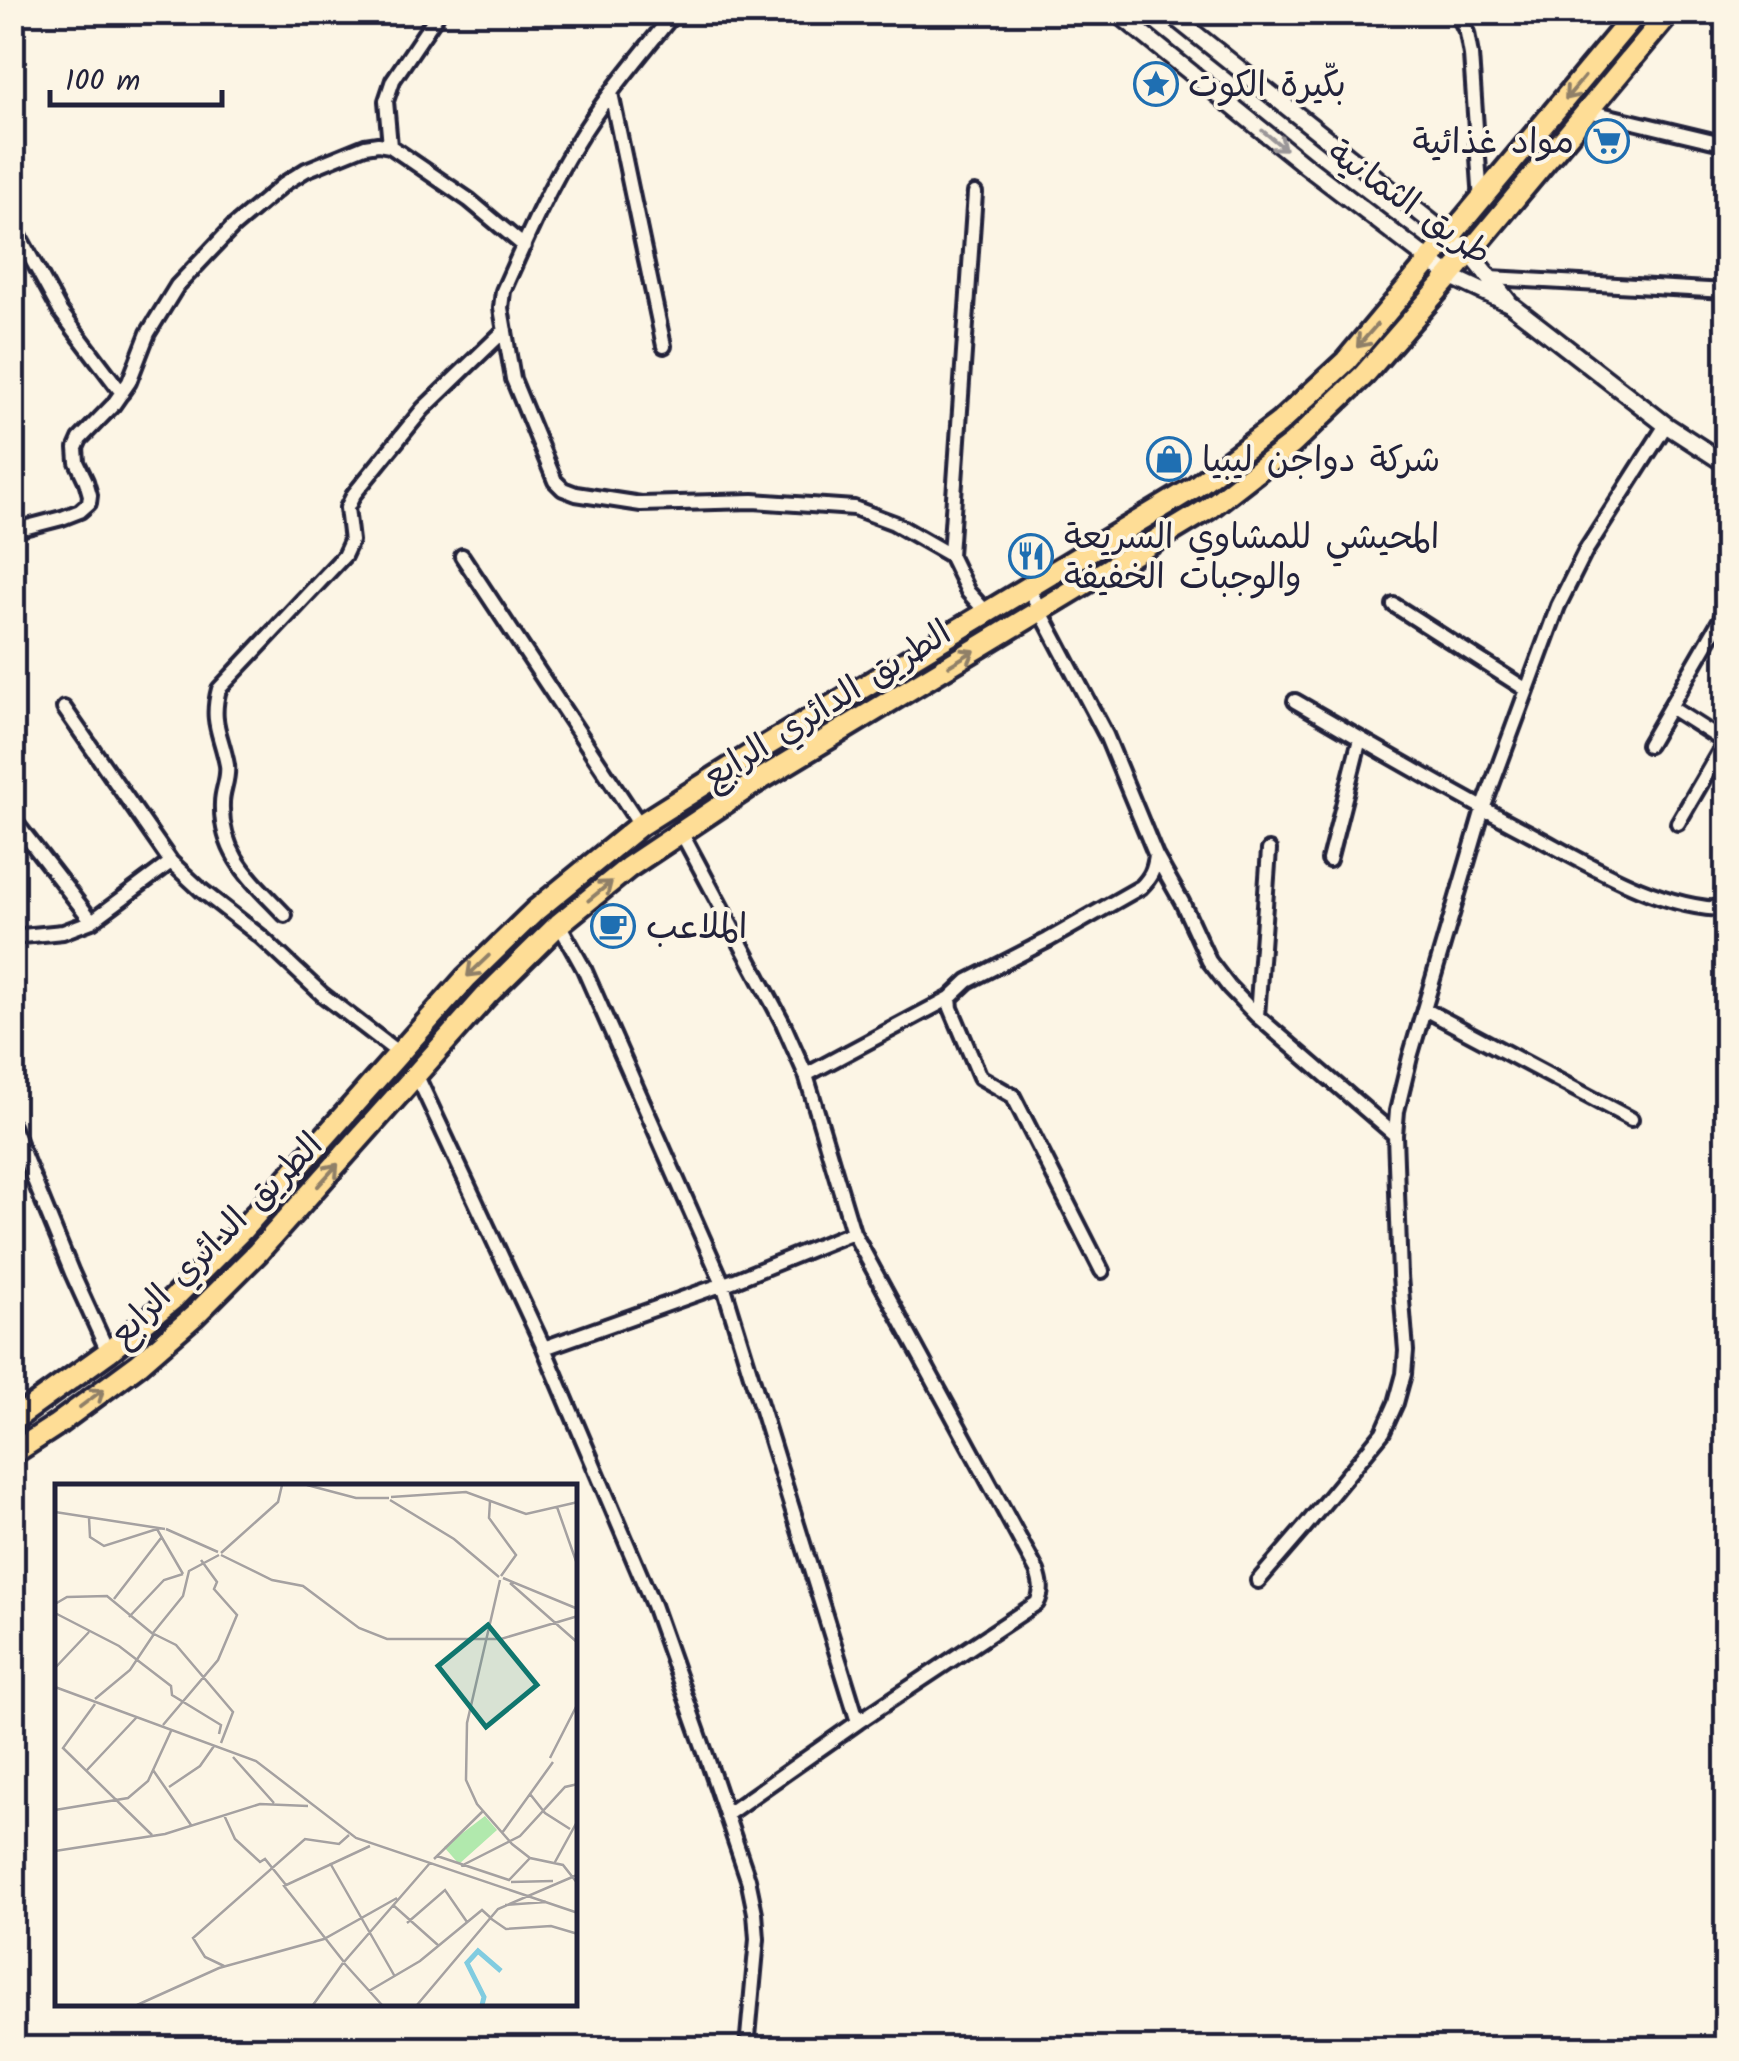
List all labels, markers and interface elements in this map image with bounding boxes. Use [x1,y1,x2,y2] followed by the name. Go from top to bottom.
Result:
[50,45,222,107] scale bar
[65,58,140,106] text: 100 m
[1188,59,1346,115] place label: بكّيرة الكوت
[1133,61,1179,107] place icon: بكّيرة الكوت
[1564,74,1586,100] one-way arrow
[1412,116,1574,172] place label: مواد غذائية
[1584,118,1630,164] supermarket icon: مواد غذائية
[1314,127,1502,282] street label: طريق الثمانية
[1260,129,1286,151] one-way arrow
[1357,322,1379,348] one-way arrow
[1202,434,1440,490] place label: شركة دواجن ليبيا
[1146,436,1192,482] shop icon: شركة دواجن ليبيا
[1064,511,1439,607] place label: المحيشي للمشاوي السريعة والوجبات الخفيفة
[1008,533,1054,579] restaurant icon: المحيشي للمشاوي السريعة والوجبات الخفيفة
[692,607,963,806] street label: الطريق الدائري الرابع
[947,648,976,668] one-way arrow
[587,880,613,902] one-way arrow
[646,901,747,957] place label: الملاعب
[590,903,636,949] cafe icon: الملاعب
[467,954,491,978] one-way arrow
[97,1121,338,1362] street label: الطريق الدائري الرابع
[316,1163,339,1188] one-way arrow
[78,1388,105,1409] one-way arrow
[55,1484,578,2006] inset map

